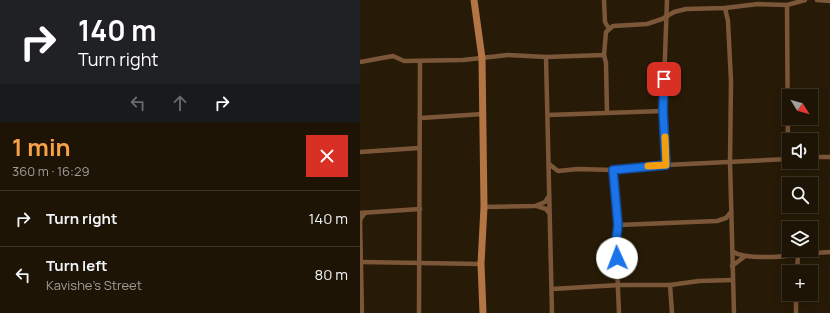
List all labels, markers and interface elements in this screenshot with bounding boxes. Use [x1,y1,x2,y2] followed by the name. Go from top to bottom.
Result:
[78,11,157,49] text: 140 m
[12,16,64,68] icon: right
[78,47,159,71] text: Turn right
[647,62,681,96] pin
[653,68,675,90] icon: arrive
[782,89,818,125] north arrow
[782,89,818,301] map controls
[127,92,149,114] icon: left
[169,92,191,114] icon: ahead
[211,92,233,114] icon: right
[12,130,71,163] text: 1 min
[782,133,818,169] button: sound
[306,135,348,177] button: close
[12,162,89,180] text: 360 m · 16:29
[782,177,818,213] button: search
[12,208,34,230] icon: right
[46,208,117,229] text: Turn right
[308,208,348,229] text: 140 m
[782,221,818,257] button: layers
[596,237,638,279] position arrow
[46,255,108,276] text: Turn left
[12,264,34,286] icon: left
[314,264,348,285] text: 80 m
[782,265,818,301] button: +
[46,276,142,294] text: Kavishe’s Street

